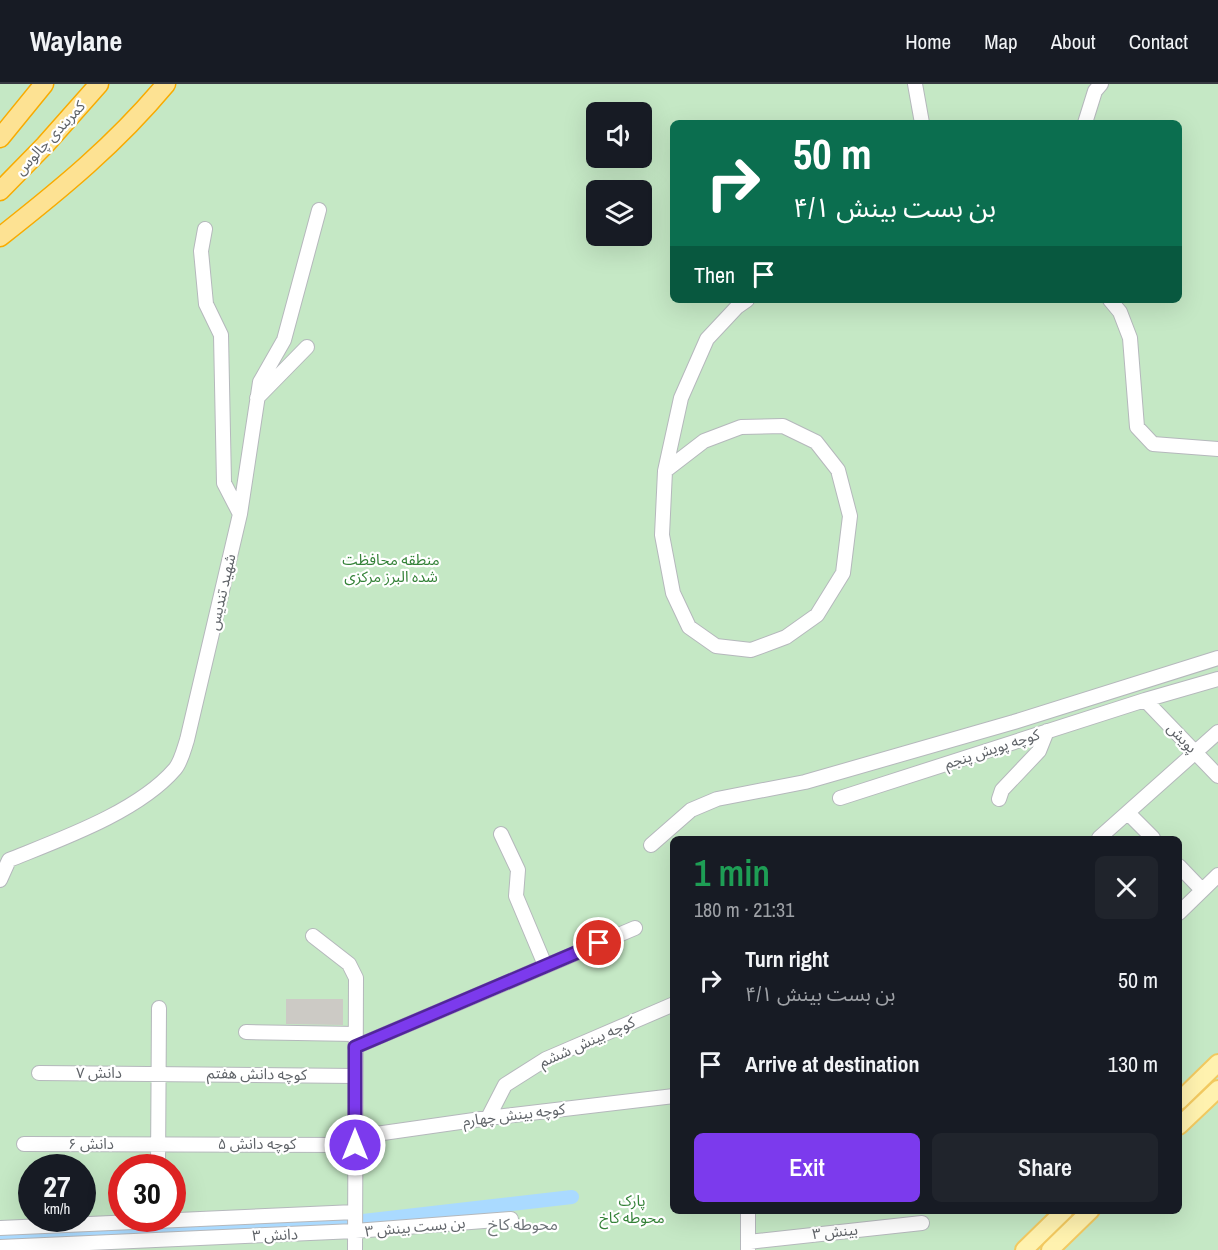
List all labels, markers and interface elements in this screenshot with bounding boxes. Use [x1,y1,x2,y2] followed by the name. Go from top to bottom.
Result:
[30,22,122,60] text: Waylane
[905,27,951,56] text: Home
[984,27,1018,56] text: Map
[1051,27,1096,56] text: About
[1129,27,1188,56] text: Contact
[10,95,90,179] street label: کمربندی چالوس
[586,102,652,246] map controls
[586,102,652,168] button: sound
[793,126,872,182] text: 50 m
[694,144,772,222] icon: right
[586,180,652,246] button: layers
[793,189,996,225] text: بن بست بینش ۴/۱
[747,258,780,291] icon: arrive
[694,260,735,290] text: Then
[342,549,440,587] park label: منطقه محافظت شده البرز مرکزی
[203,552,241,632] street label: شهید تندیس
[1163,718,1202,758] street label: پویش
[942,723,1043,775] street label: کوچه پویش پنجم
[694,849,770,897] text: 1 min
[1095,856,1158,919] button: close
[694,896,794,923] text: 180 m · 21:31
[573,917,624,968] pin
[582,926,615,959] icon: arrive
[745,944,829,974] text: Turn right
[694,964,727,997] icon: right
[1118,965,1158,995] text: 50 m
[745,980,895,1007] text: بن بست بینش ۴/۱
[535,1011,639,1073] street label: کوچه بینش ششم
[694,1048,727,1081] icon: arrive
[745,1049,919,1079] text: Arrive at destination
[1108,1049,1158,1079] text: 130 m
[76,1062,122,1083] street label: دانش ۷
[207,1062,308,1086] street label: کوچه دانش هفتم
[462,1098,567,1132] street label: کوچه بینش چهارم
[323,1113,387,1177] position arrow
[68,1133,114,1154] street label: دانش ۶
[218,1133,297,1154] street label: کوچه دانش ۵
[694,1133,920,1202] button: Exit
[932,1133,1158,1202] button: Share
[108,1154,186,1232] speed limit sign: 30
[43,1166,71,1206] text: 27
[599,1190,665,1230] park label: پارک محوطه کاخ
[44,1198,70,1219] text: km/h
[364,1212,466,1241] street label: بن بست بینش ۳
[488,1213,558,1237] district label: محوطه کاخ
[811,1219,859,1244] street label: بینش ۳
[252,1223,298,1246] street label: دانش ۳

